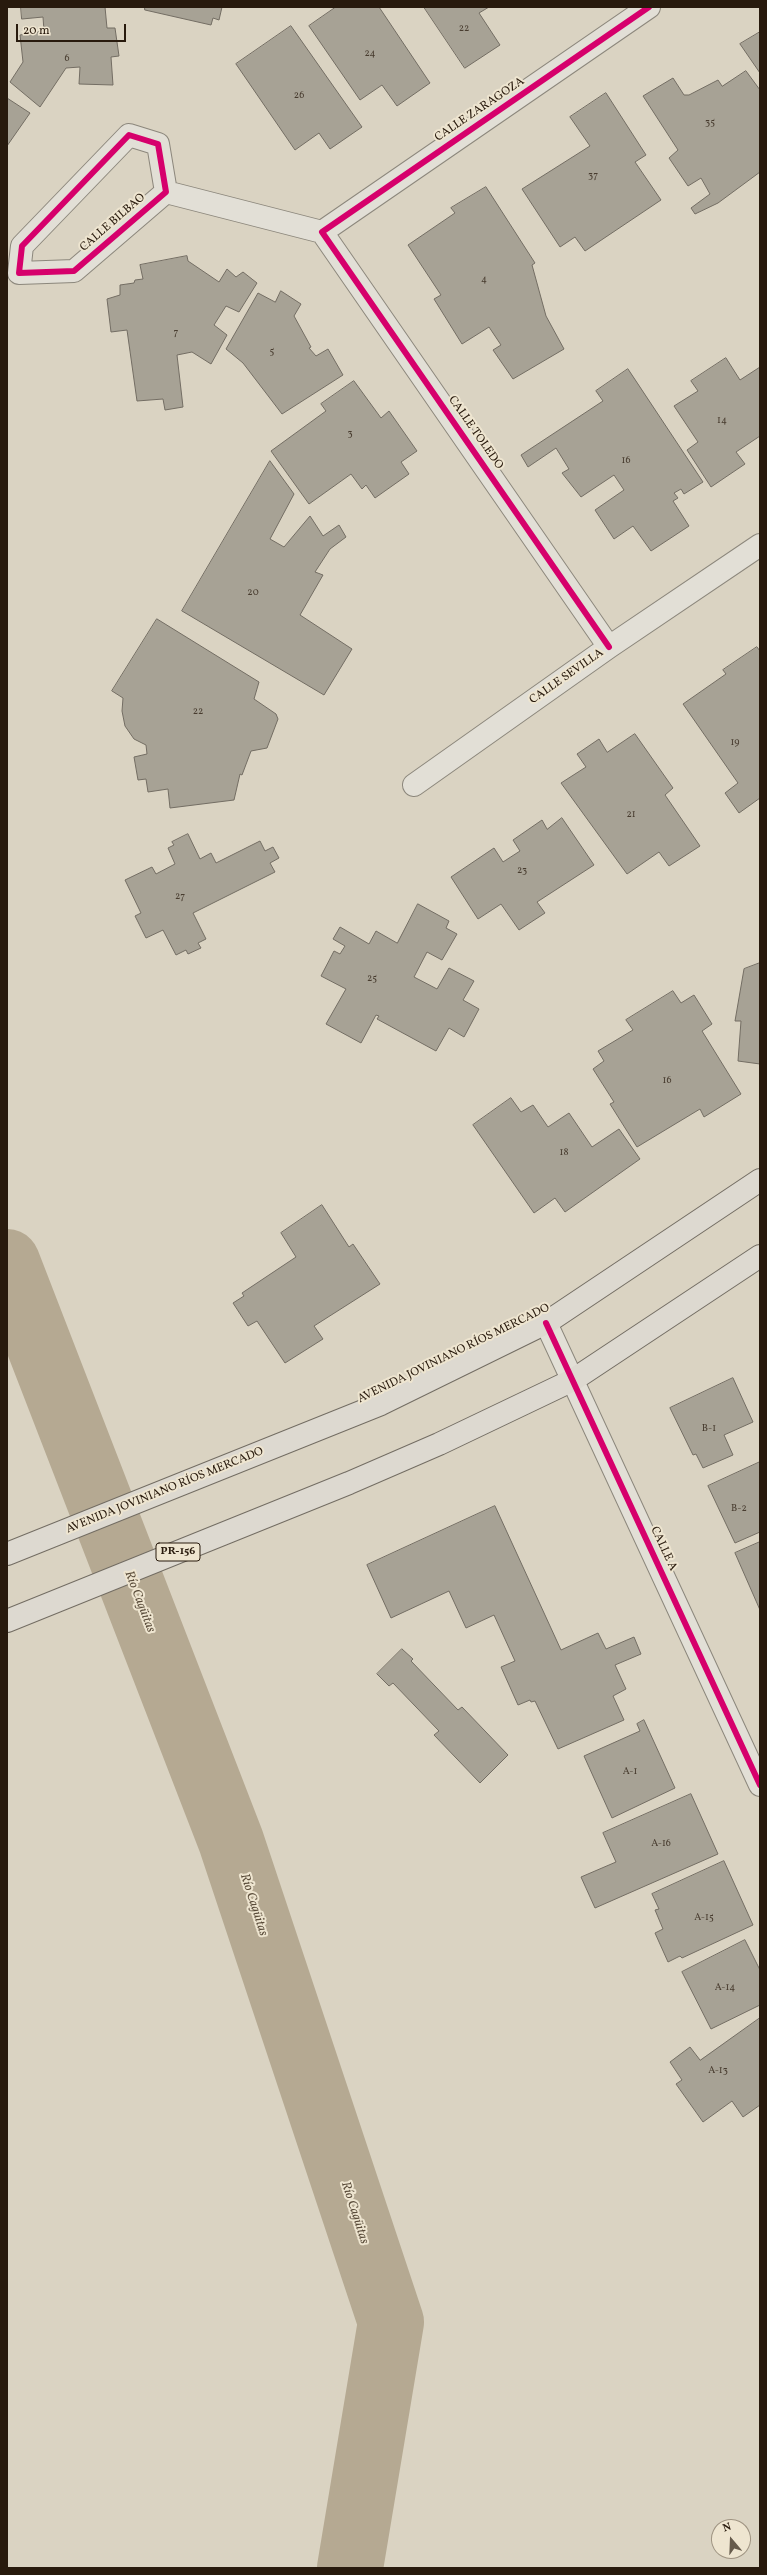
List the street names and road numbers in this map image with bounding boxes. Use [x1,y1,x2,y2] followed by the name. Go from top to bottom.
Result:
[432,75,528,145] street label: CALLE ZARAGOZA
[77,191,149,255] street label: CALLE BILBAO
[444,394,506,472] street label: CALLE TOLEDO
[527,646,607,708] street label: CALLE SEVILLA
[356,1301,552,1407] street label: AVENIDA JOVINIANO RÍOS MERCADO
[64,1445,266,1537] street label: AVENIDA JOVINIANO RÍOS MERCADO
[646,1524,680,1574] street label: CALLE A
[156,1543,200,1561] road number: PR-156

